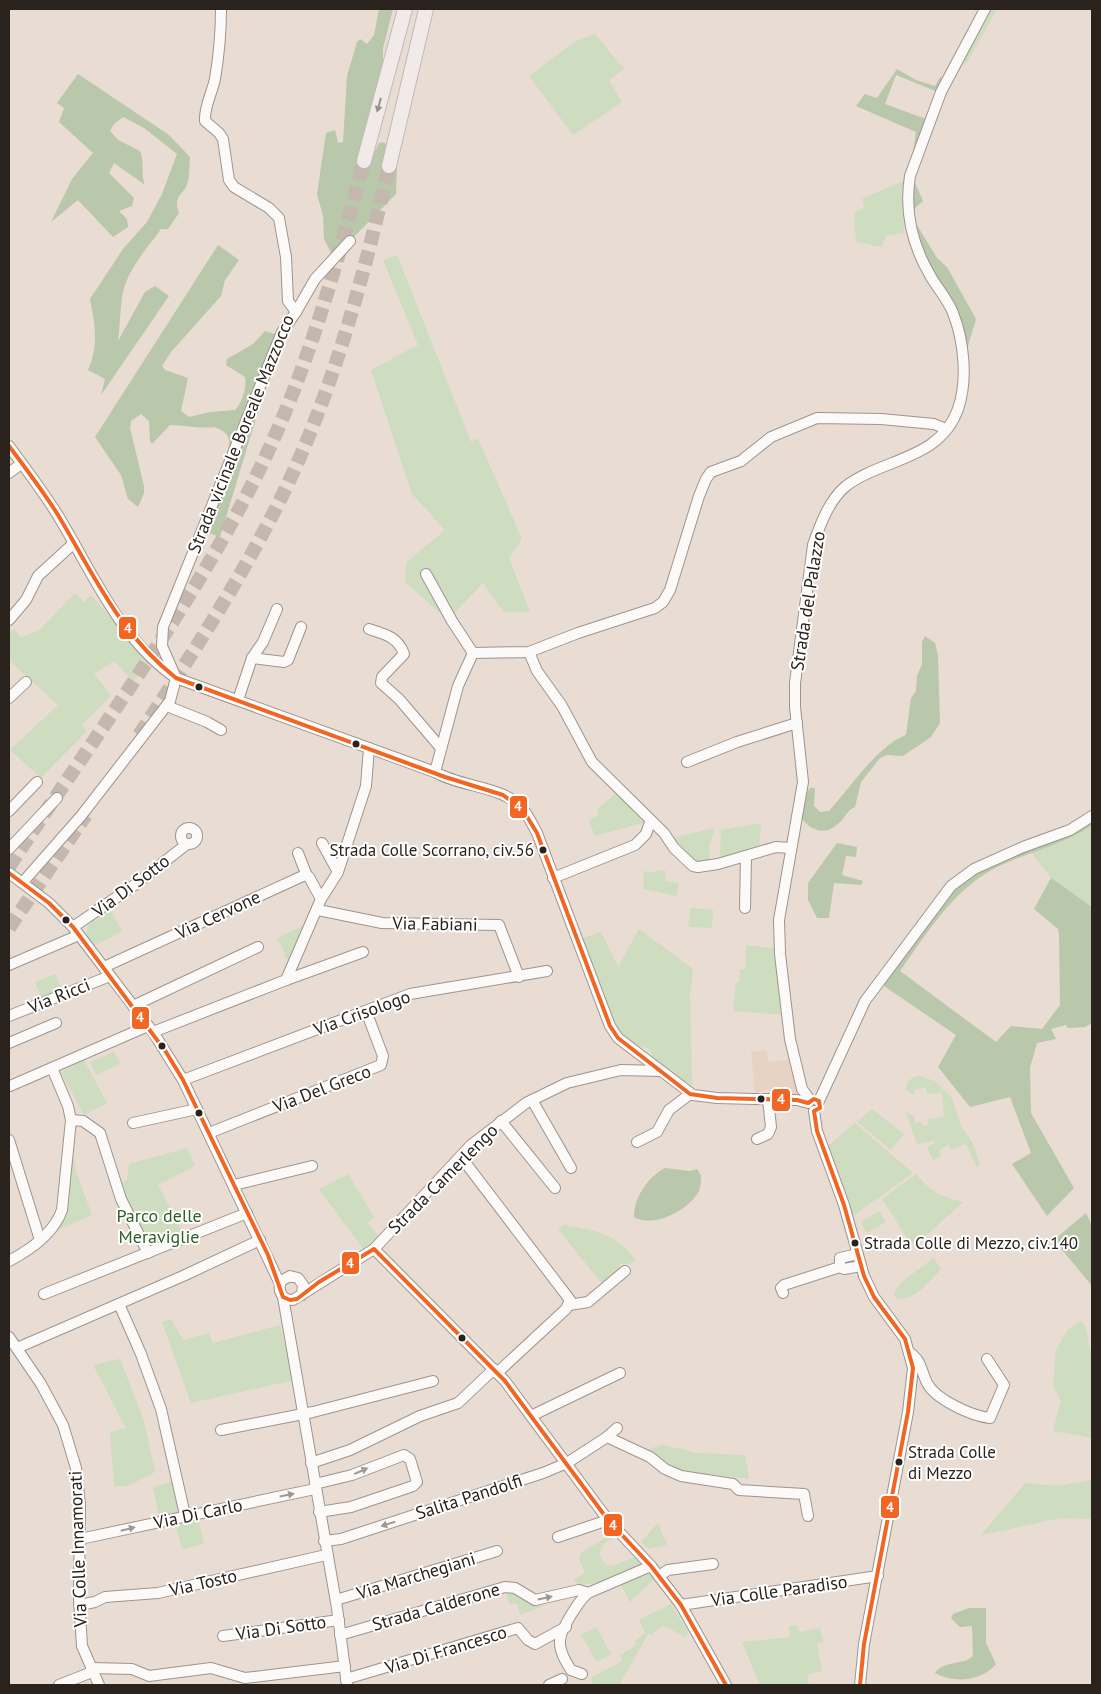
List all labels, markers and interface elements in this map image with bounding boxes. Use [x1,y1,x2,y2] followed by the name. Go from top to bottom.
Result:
[375,97,383,112] one-way arrow
[182,311,299,557] street label: Strada vicinale Boreale Mazzocco
[785,529,830,672] street label: Strada del Palazzo
[118,616,137,640] line badge: 4
[124,619,132,637] text: 4
[194,682,204,692] unlabelled marker
[351,739,361,749] unlabelled marker
[509,795,528,819] line badge: 4
[514,797,522,815] text: 4
[330,839,534,861] place label: Strada Colle Scorrano, civ.56
[538,845,548,855] marker: Strada Colle Scorrano, civ.56
[87,849,174,923] street label: Via Di Sotto
[171,885,264,945] street label: Via Cervone
[391,911,478,936] street label: Via Fabiani
[61,915,71,925] unlabelled marker
[23,973,93,1019] street label: Via Ricci
[309,984,413,1041] street label: Via Crisologo
[131,1006,150,1030] line badge: 4
[136,1008,144,1026] text: 4
[157,1041,167,1051] unlabelled marker
[269,1059,374,1118] street label: Via Del Greco
[771,1088,791,1112] line badge: 4
[777,1090,785,1108] text: 4
[756,1094,766,1104] unlabelled marker
[194,1108,204,1118] unlabelled marker
[383,1119,503,1239] street label: Strada Camerlengo
[116,1204,202,1248] park label: Parco delle Meraviglie
[864,1232,1078,1254] place label: Strada Colle di Mezzo, civ.140
[850,1238,860,1248] marker: Strada Colle di Mezzo, civ.140
[341,1251,360,1275] line badge: 4
[346,1254,354,1272] text: 4
[457,1333,467,1343] unlabelled marker
[908,1441,996,1484] place label: Strada Colle di Mezzo
[894,1457,904,1467] marker: Strada Colle di Mezzo
[354,1466,368,1474] one-way arrow
[413,1468,525,1525] street label: Salita Pandolfi
[63,1470,92,1629] street label: Via Colle Innamorati
[279,1490,295,1498] one-way arrow
[150,1493,244,1534] street label: Via Di Carlo
[880,1495,900,1519] line badge: 4
[886,1498,894,1516] text: 4
[603,1513,623,1537] line badge: 4
[609,1516,617,1534] text: 4
[380,1520,395,1528] one-way arrow
[121,1525,136,1533] one-way arrow
[353,1547,478,1605] street label: Via Marchegiani
[166,1564,239,1602] street label: Via Tosto
[708,1570,849,1612] street label: Via Colle Paradiso
[369,1577,502,1636] street label: Strada Calderone
[538,1593,554,1601] one-way arrow
[233,1610,328,1645] street label: Via Di Sotto
[381,1620,510,1679] street label: Via Di Francesco

